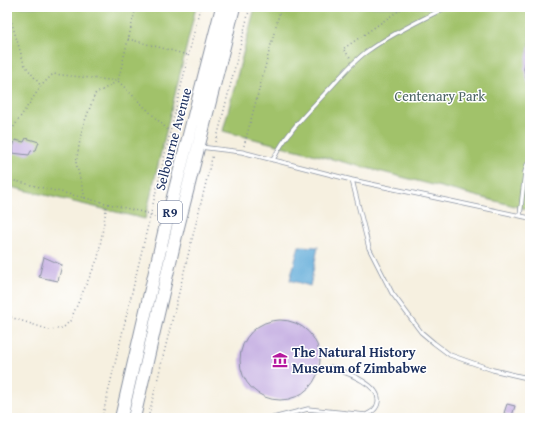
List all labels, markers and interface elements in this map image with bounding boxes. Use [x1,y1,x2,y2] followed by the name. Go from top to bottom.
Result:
[150,85,196,193] street label: Selbourne Avenue
[395,86,486,106] park label: Centenary Park
[158,201,182,223] road number: R9
[292,342,427,378] place label: The Natural History Museum of Zimbabwe
[271,351,289,369] museum icon: The Natural History Museum of Zimbabwe

